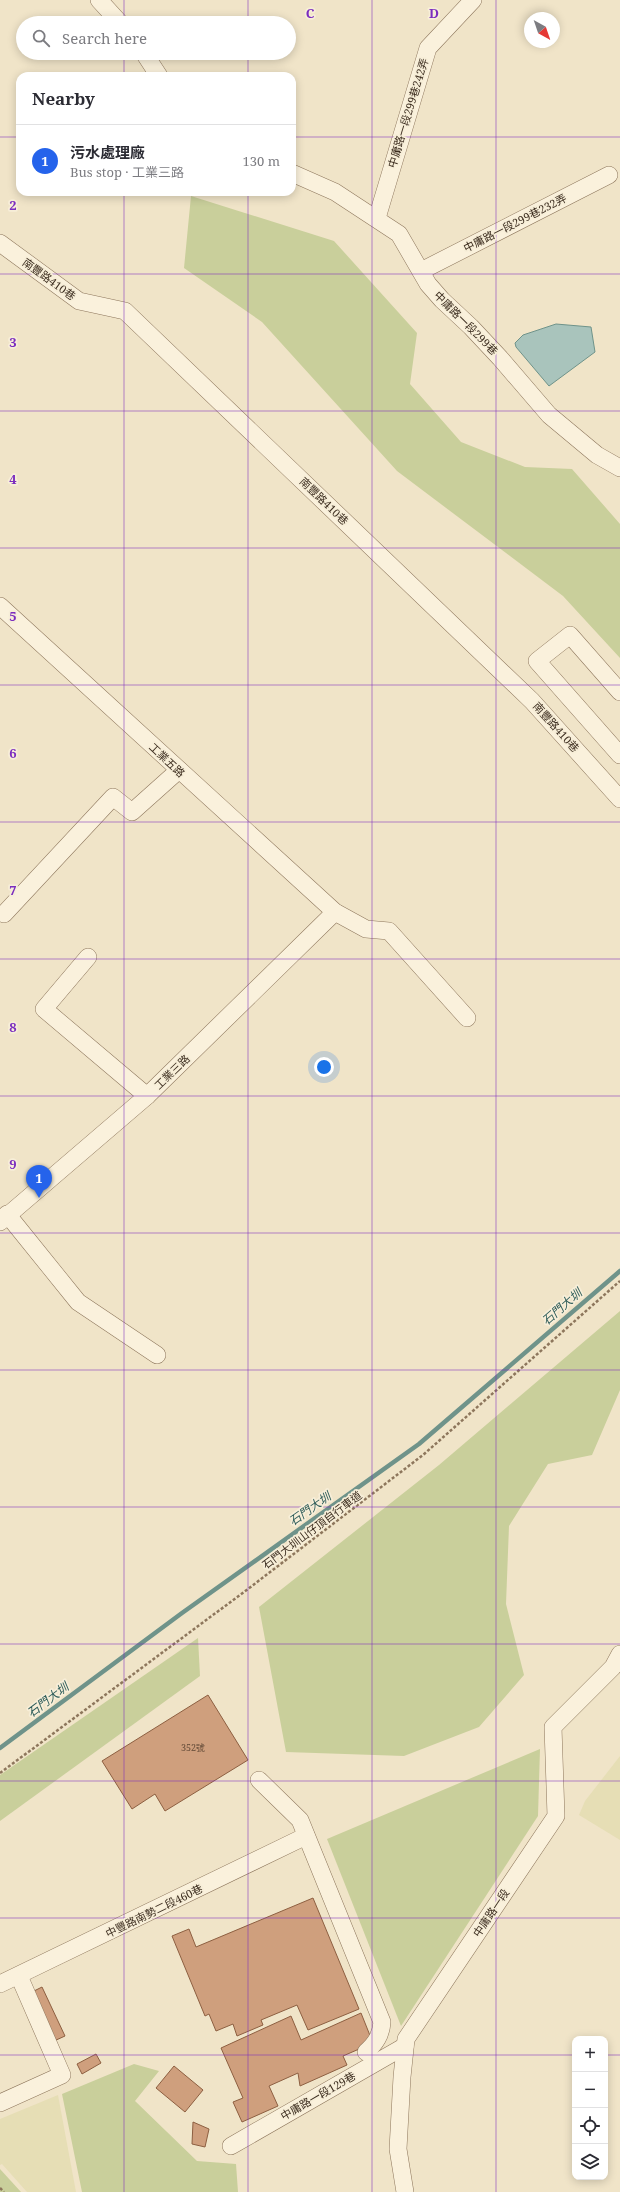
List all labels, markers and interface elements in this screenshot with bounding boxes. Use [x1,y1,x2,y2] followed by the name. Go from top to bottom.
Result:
[306,4,315,22] text: C
[429,4,439,22] text: D
[524,12,560,48] north arrow
[16,16,296,60] search box
[30,27,52,49] icon: search
[62,28,147,48] text: Search here
[384,56,431,170] street label: 中庸路一段299巷242弄
[32,87,95,110] text: Nearby
[70,142,145,162] text: 污水處理廠
[41,152,49,170] text: 1
[243,152,280,170] text: 130 m
[70,163,184,181] text: Bus stop · 工業三路
[461,190,569,255] street label: 中庸路一段299巷232弄
[9,196,17,214] text: 2
[20,254,79,303] street label: 南豐路410巷
[431,287,502,358] street label: 中庸路一段299巷
[9,333,17,351] text: 3
[9,470,17,488] text: 4
[297,474,352,528] street label: 南豐路410巷
[9,607,17,625] text: 5
[530,698,583,755] street label: 南豐路410巷
[146,739,189,780] street label: 工業五路
[9,744,17,762] text: 6
[9,881,17,899] text: 7
[9,1018,17,1036] text: 8
[151,1051,193,1092] street label: 工業三路
[314,1057,334,1077] your location
[9,1155,17,1173] text: 9
[26,1165,52,1198] pin: 1
[538,1283,587,1329] water label: 石門大圳
[259,1487,365,1572] street label: 石門大圳山仔頂自行車道
[285,1487,336,1529] water label: 石門大圳
[23,1677,74,1721] water label: 石門大圳
[181,1741,205,1754] house number: 352號
[103,1880,205,1941] street label: 中豐路南勢二段460巷
[469,1886,512,1940] street label: 中庸路一段
[572,2036,608,2180] map controls
[572,2036,608,2072] button: +
[277,2068,358,2123] street label: 中庸路一段129巷
[572,2072,608,2108] button: −
[572,2108,608,2144] button: locate
[572,2144,608,2180] button: layers

